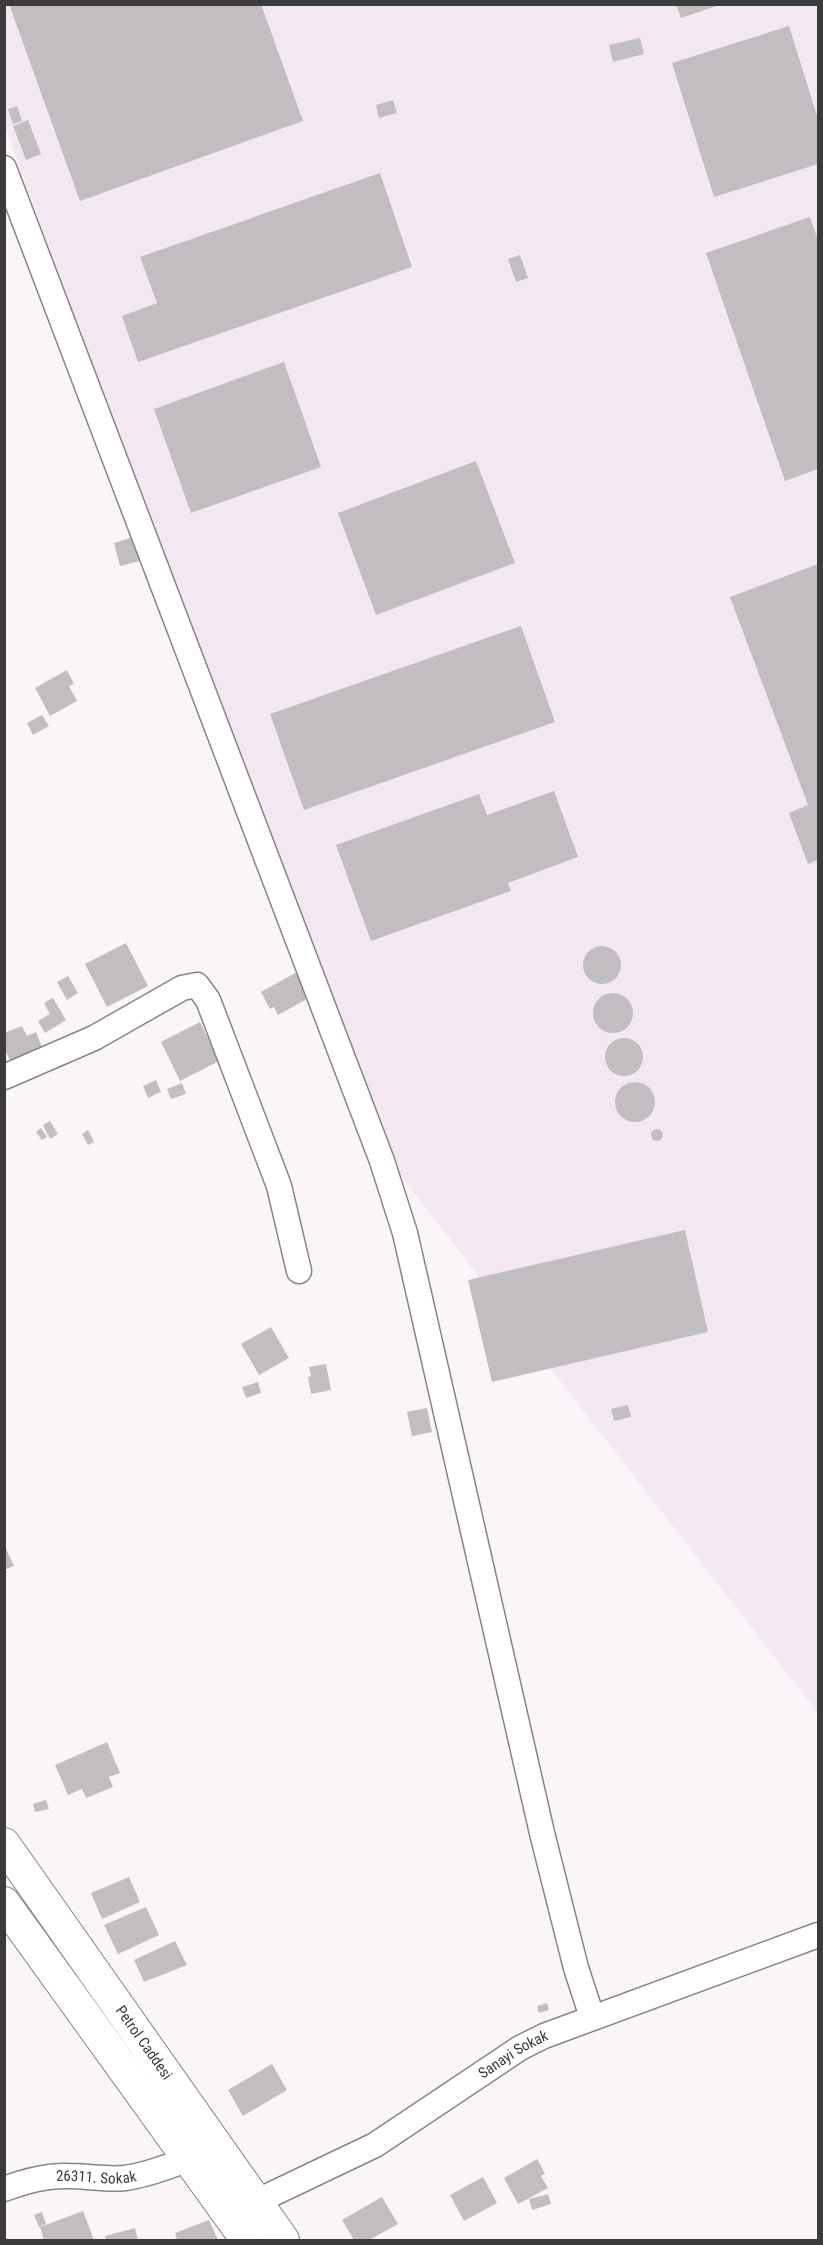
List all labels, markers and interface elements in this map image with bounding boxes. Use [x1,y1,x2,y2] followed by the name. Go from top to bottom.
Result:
[112,2002,176,2083] street label: Petrol Caddesi
[475,2026,551,2082] street label: Sanayi Sokak
[56,2167,138,2188] street label: 26311. Sokak

